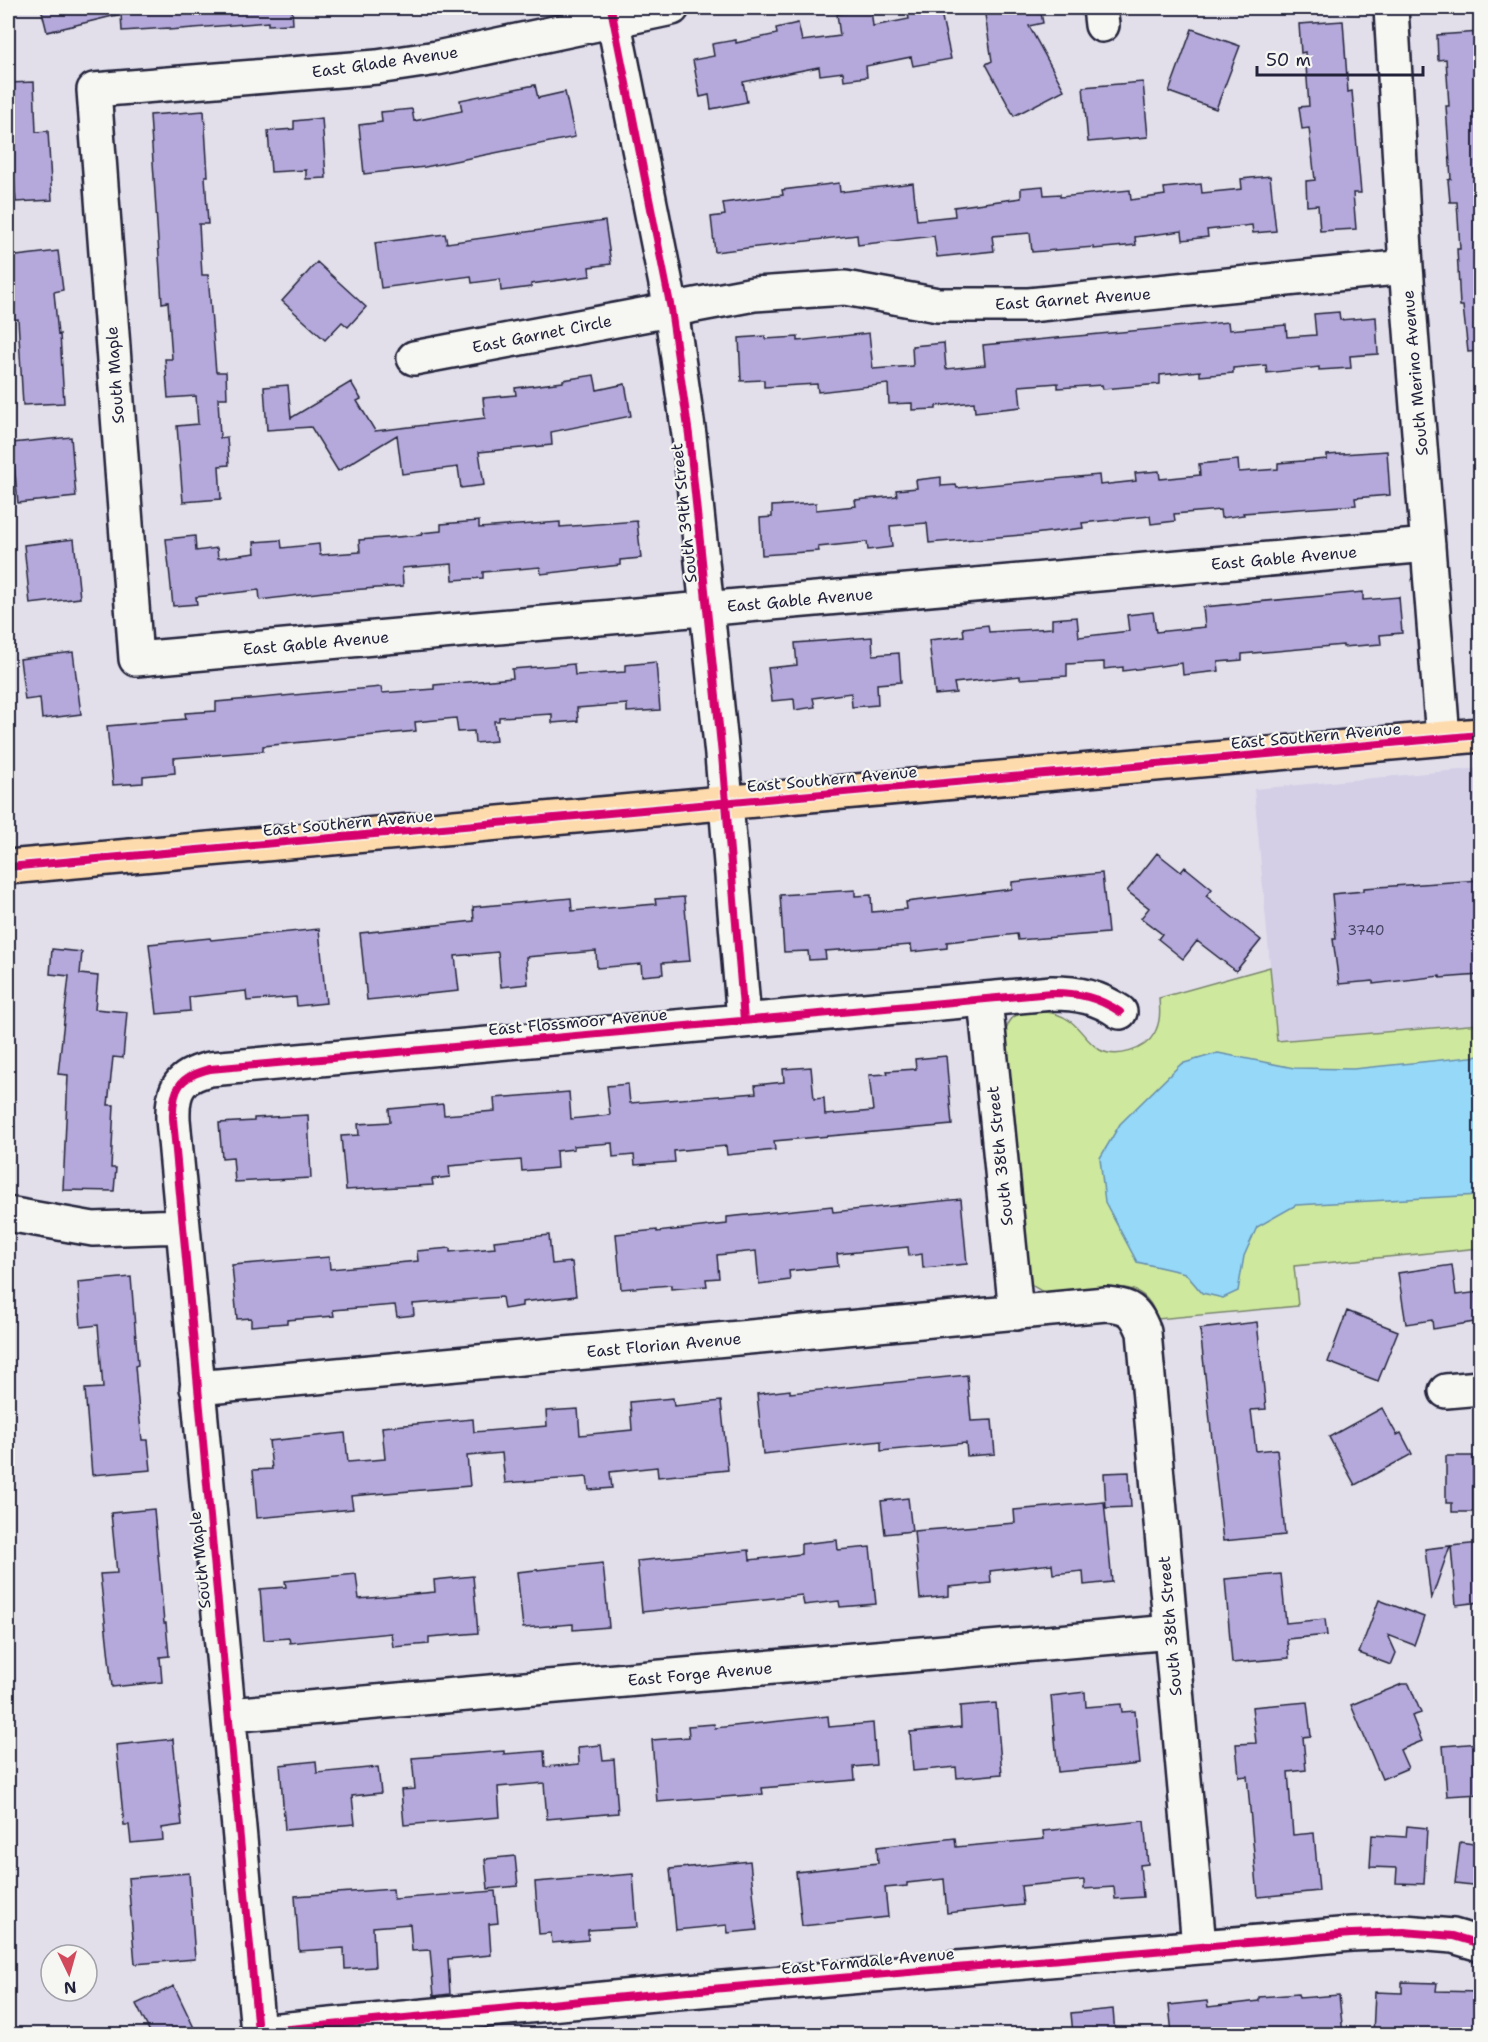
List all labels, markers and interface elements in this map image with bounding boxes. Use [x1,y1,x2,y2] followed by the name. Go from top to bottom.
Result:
[1257,39,1424,77] scale bar
[311,41,459,83] street label: East Glade Avenue
[1266,48,1311,72] text: 50 m
[994,283,1152,315] street label: East Garnet Avenue
[1397,289,1433,457] street label: South Merino Avenue
[470,310,614,358] street label: East Garnet Circle
[101,326,129,424] street label: South Maple
[666,442,702,584] street label: South 39th Street
[1210,541,1358,575] street label: East Gable Avenue
[726,583,874,617] street label: East Gable Avenue
[242,626,390,660] street label: East Gable Avenue
[1230,718,1402,754] street label: East Southern Avenue
[746,761,918,797] street label: East Southern Avenue
[262,805,434,841] street label: East Southern Avenue
[1347,921,1385,939] house number: 3740
[487,1004,669,1040] street label: East Flossmoor Avenue
[982,1085,1018,1227] street label: South 38th Street
[586,1328,742,1362] street label: East Florian Avenue
[184,1510,216,1610] street label: South Maple
[1153,1555,1187,1697] street label: South 38th Street
[627,1657,773,1691] street label: East Forge Avenue
[39,1943,99,2003] north arrow
[780,1943,956,1979] street label: East Farmdale Avenue
[63,1976,77,1998] text: N

